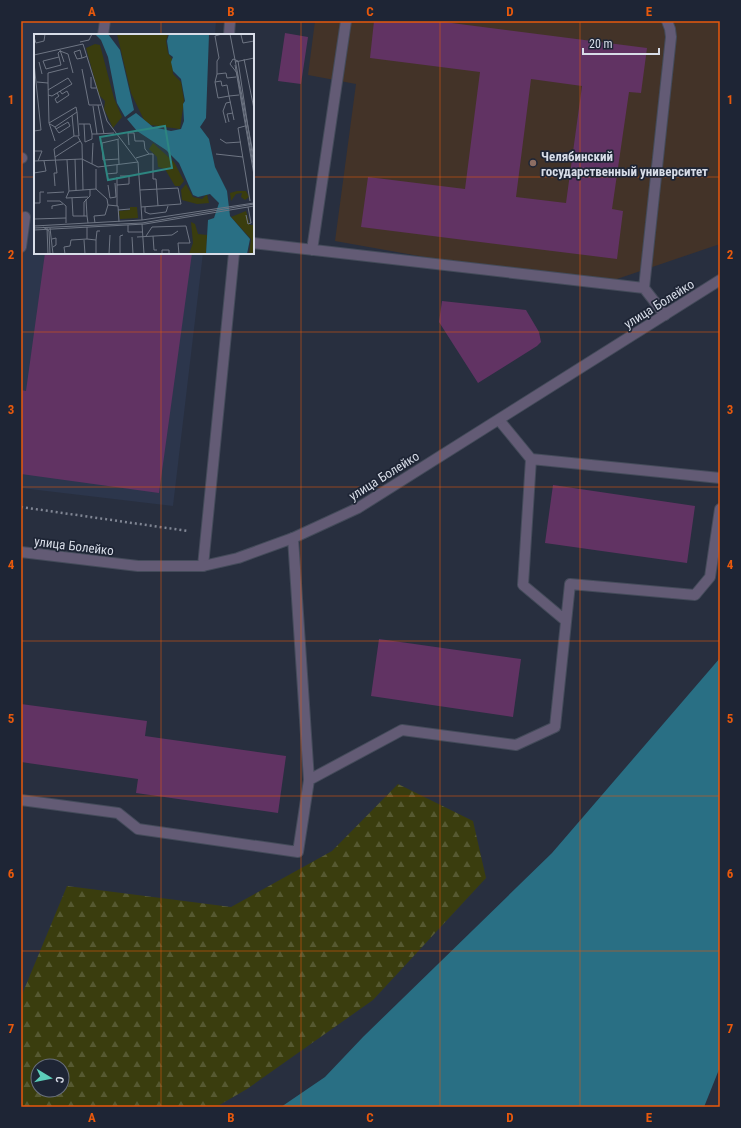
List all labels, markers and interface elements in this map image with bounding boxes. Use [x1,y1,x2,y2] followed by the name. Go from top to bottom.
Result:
[88,4,96,19] text: A
[227,4,235,19] text: B
[366,4,374,19] text: C
[506,4,514,19] text: D
[646,4,653,19] text: E
[583,30,659,56] scale bar
[34,34,254,254] inset map
[589,37,613,51] text: 20 m
[8,92,14,107] text: 1
[727,92,733,107] text: 1
[541,149,708,179] place label: Челябинский государственный университет
[528,158,538,168] marker: Челябинский государственный университет
[8,247,15,262] text: 2
[727,247,734,262] text: 2
[621,276,697,332] street label: улица Болейко
[8,402,14,417] text: 3
[727,402,733,417] text: 3
[346,448,422,504] street label: улица Болейко
[33,534,115,558] street label: улица Болейко
[8,557,15,572] text: 4
[727,557,734,572] text: 4
[8,711,15,726] text: 5
[727,711,734,726] text: 5
[8,866,15,881] text: 6
[727,866,734,881] text: 6
[8,1021,15,1036] text: 7
[727,1021,734,1036] text: 7
[30,1058,70,1098] north arrow
[52,1075,66,1084] text: С
[88,1110,96,1125] text: A
[227,1110,235,1125] text: B
[366,1110,374,1125] text: C
[506,1110,514,1125] text: D
[646,1110,653,1125] text: E

